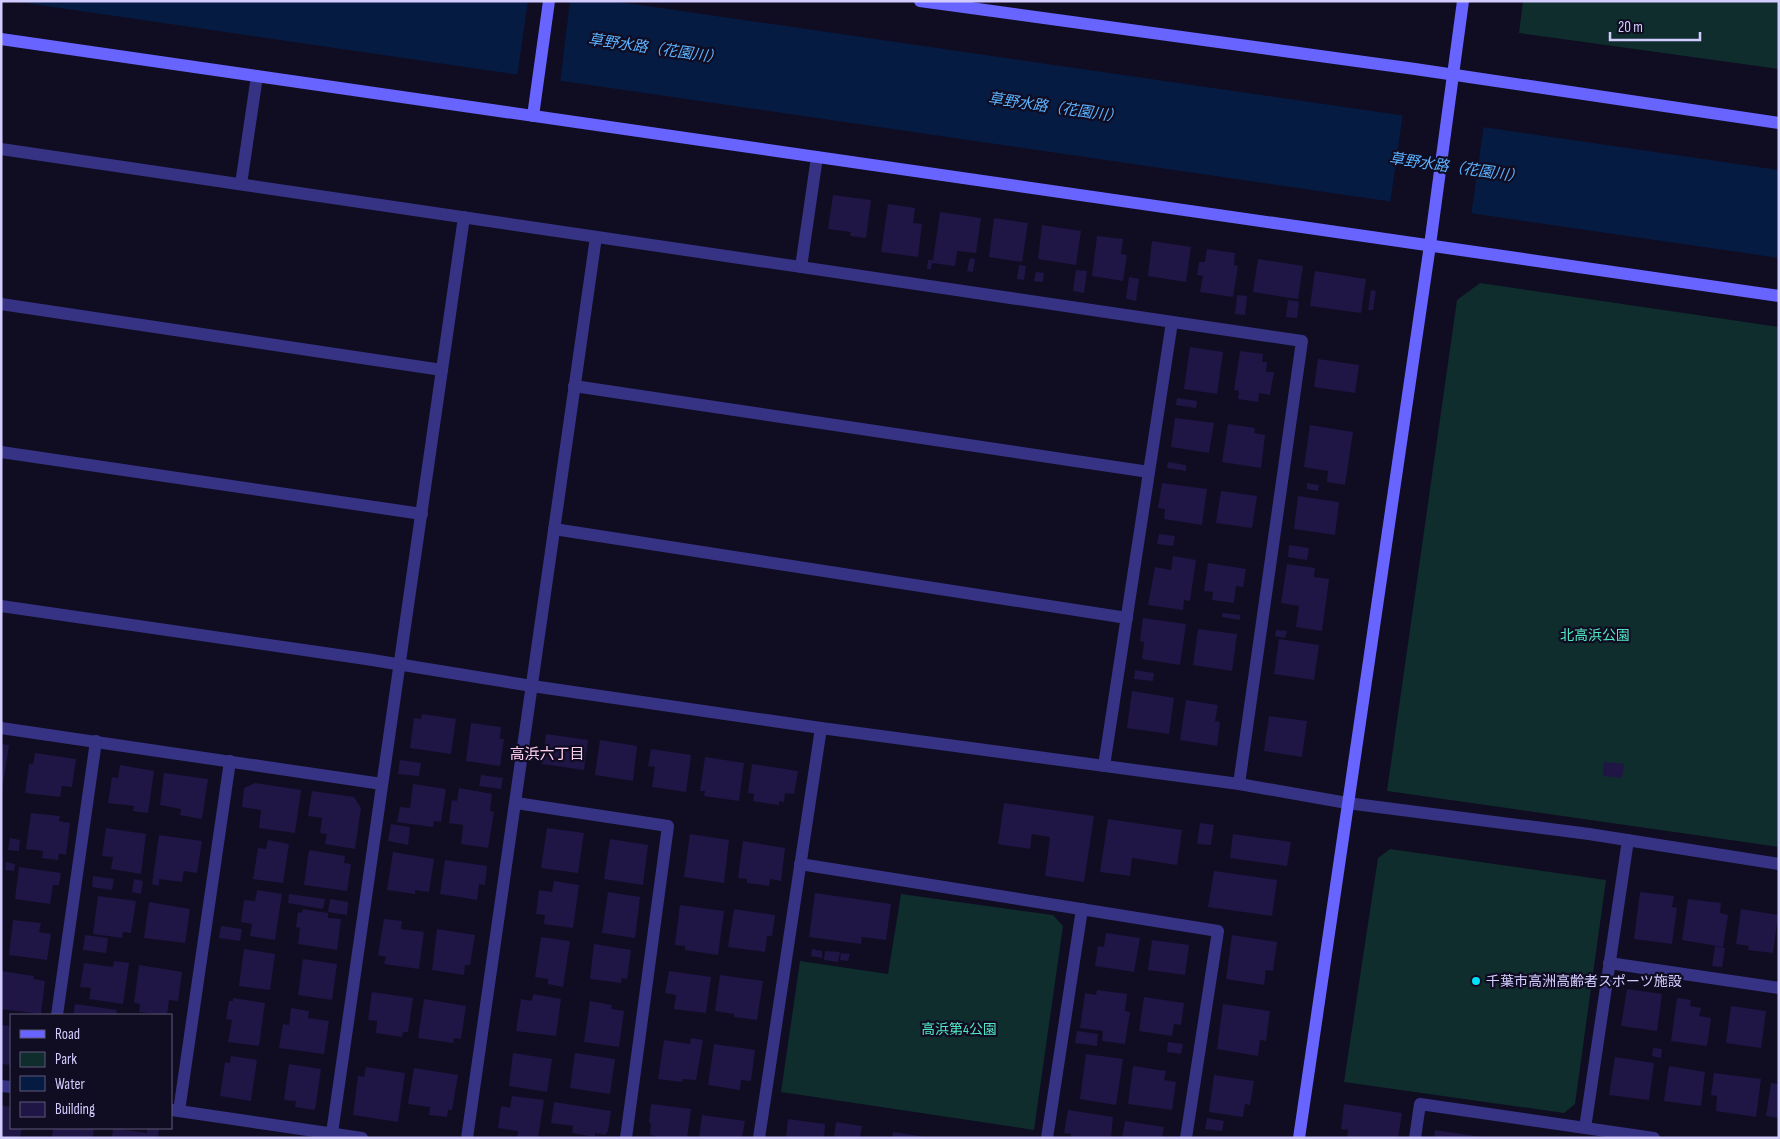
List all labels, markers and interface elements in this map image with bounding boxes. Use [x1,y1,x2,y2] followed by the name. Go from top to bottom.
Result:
[1610,10,1700,42] scale bar
[1618,18,1643,37] text: 20 m
[587,30,723,68] water label: 草野水路（花園川）
[987,89,1123,127] water label: 草野水路（花園川）
[1388,149,1524,187] water label: 草野水路（花園川）
[1560,627,1630,644] park label: 北高浜公園
[509,745,585,764] district label: 高浜六丁目
[1486,973,1682,990] place label: 千葉市高洲高齢者スポーツ施設
[1470,975,1482,987] marker: 千葉市高洲高齢者スポーツ施設
[10,1014,172,1129] legend
[921,1021,997,1038] park label: 高浜第4公園
[55,1025,80,1044] text: Road
[55,1050,77,1069] text: Park
[55,1075,86,1094] text: Water
[55,1100,95,1119] text: Building

